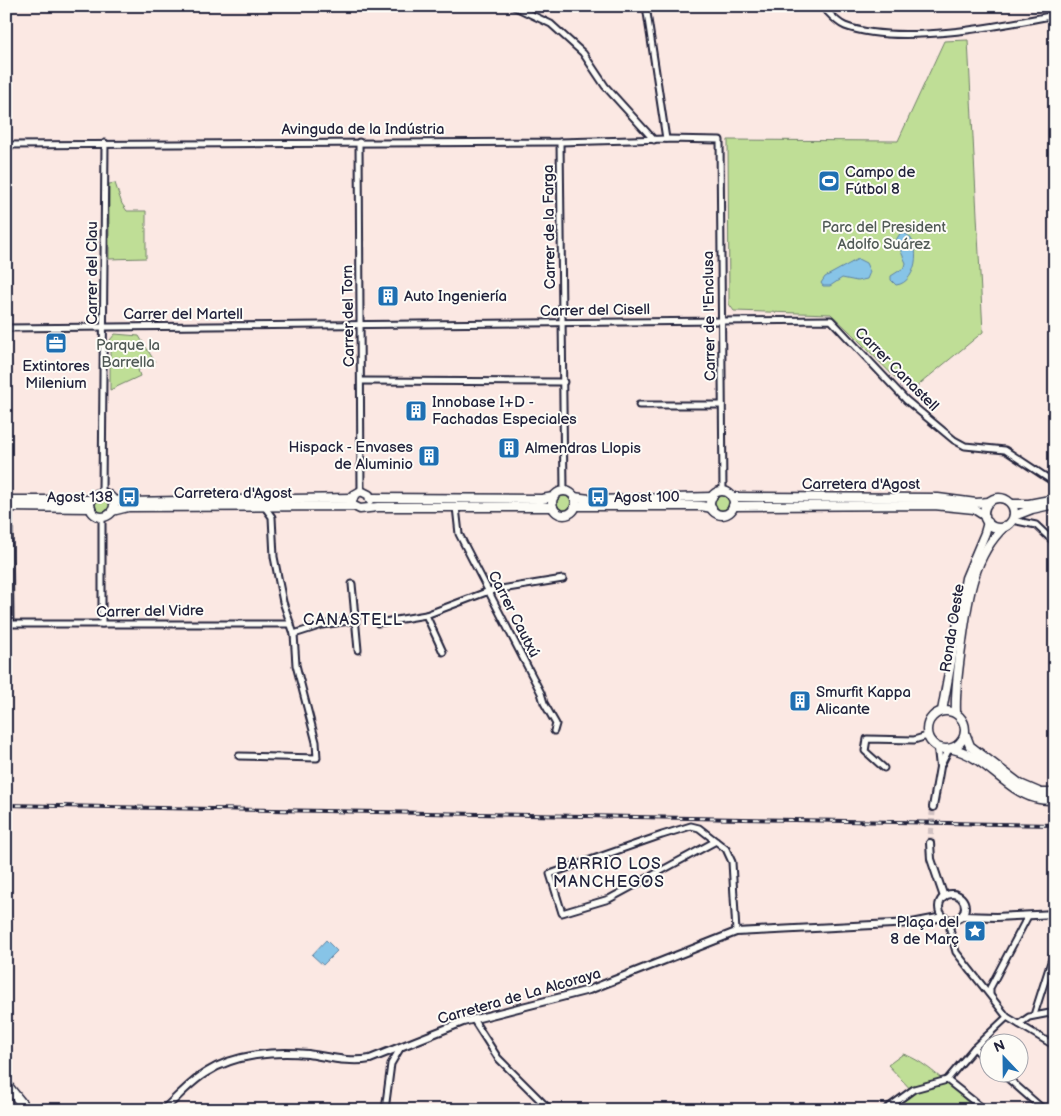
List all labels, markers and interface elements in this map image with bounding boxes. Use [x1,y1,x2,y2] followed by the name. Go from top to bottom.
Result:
[282,120,444,139] street label: Avinguda de la Indústria
[845,163,915,199] place label: Campo de Fútbol 8
[539,165,560,289] street label: Carrer de la Farga
[817,169,841,193] sports icon: Campo de Fútbol 8
[822,218,947,254] park label: Parc del President Adolfo Suárez
[83,221,102,325] street label: Carrer del Clau
[699,251,720,381] street label: Carrer de l'Enclusa
[338,265,359,367] street label: Carrer del Torn
[376,284,400,308] building icon: Auto Ingeniería
[404,287,507,306] place label: Auto Ingeniería
[540,300,650,321] street label: Carrer del Cisell
[123,305,243,324] street label: Carrer del Martell
[851,323,943,415] street label: Carrer Canastell
[44,331,68,355] office icon: Extintores Milenium
[96,336,160,372] park label: Parque la Barrella
[22,357,90,393] place label: Extintores Milenium
[432,393,577,429] place label: Innobase I+D - Fachadas Especiales
[404,399,428,423] building icon: Innobase I+D - Fachadas Especiales
[497,436,521,460] building icon: Almendras Llopis
[289,438,414,474] place label: Hispack - Envases de Aluminio
[525,439,642,458] place label: Almendras Llopis
[417,444,441,468] building icon: Hispack - Envases de Aluminio
[802,475,921,494] street label: Carretera d'Agost
[174,484,293,503] street label: Carretera d'Agost
[117,485,141,509] bus stop icon: Agost 138
[586,485,610,509] bus stop icon: Agost 100
[47,488,113,507] place label: Agost 138
[614,488,680,507] place label: Agost 100
[484,568,544,661] street label: Carrer Cautxú
[936,582,969,674] street label: Ronda Oeste
[96,601,204,622] street label: Carrer del Vidre
[303,611,403,630] district label: CANASTELL
[816,683,911,719] place label: Smurfit Kappa Alicante
[788,689,812,713] building icon: Smurfit Kappa Alicante
[553,855,665,892] district label: BARRIO LOS MANCHEGOS
[890,913,959,949] place label: Plaça del 8 de Març
[963,919,987,943] place icon: Plaça del 8 de Març
[435,964,603,1029] street label: Carretera de La Alcoraya
[978,1034,1028,1084] north arrow
[991,1037,1007,1056] text: N

